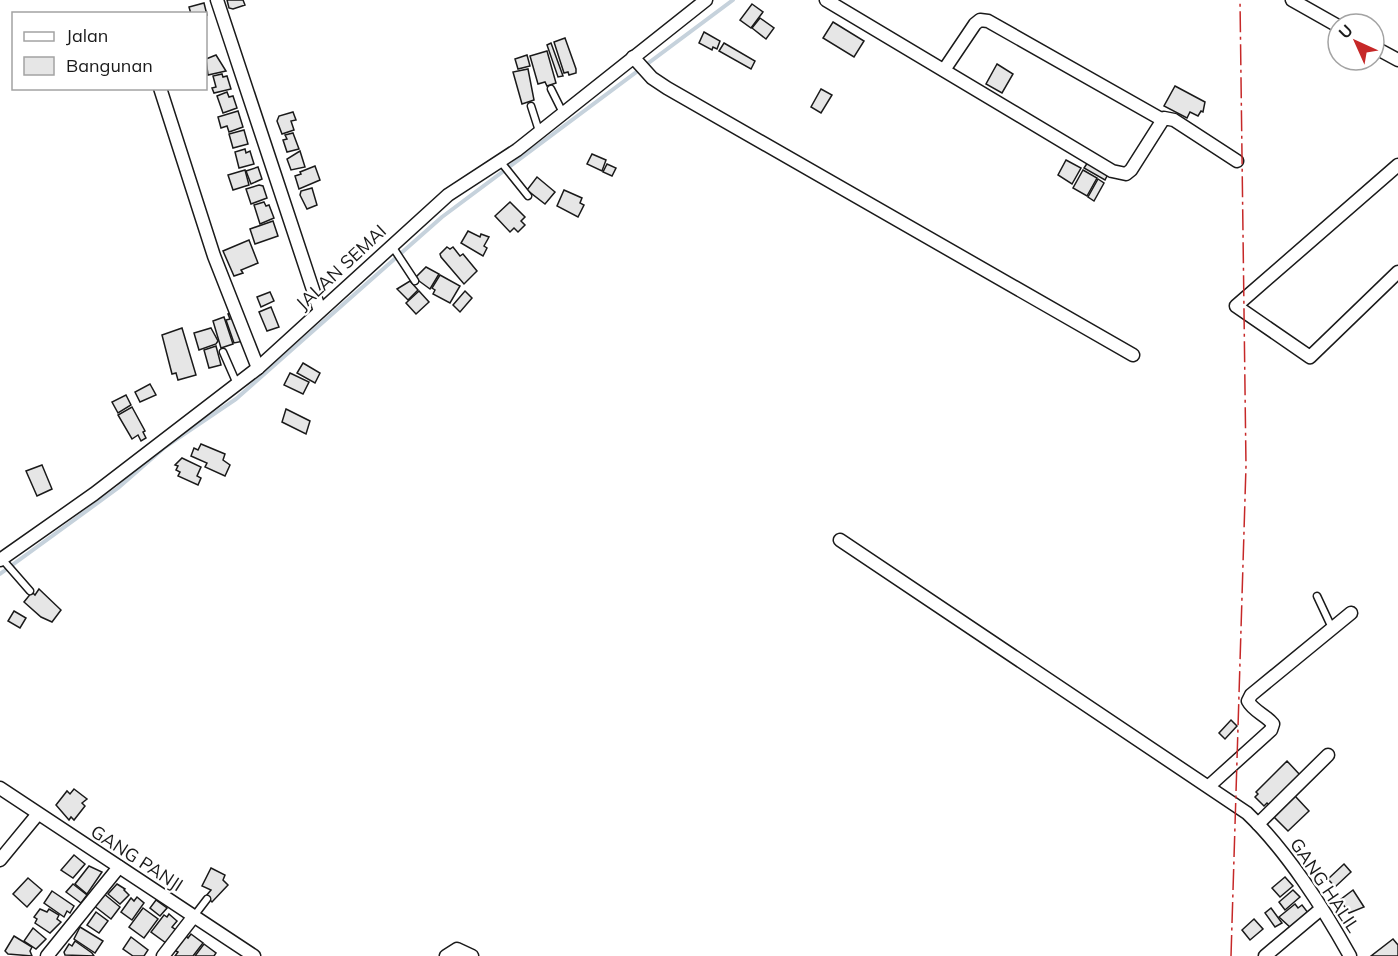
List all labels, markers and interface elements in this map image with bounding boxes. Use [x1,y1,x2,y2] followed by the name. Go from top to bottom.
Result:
[12,12,207,90] legend
[1326,12,1386,72] north arrow
[1334,20,1357,43] text: U
[66,24,108,47] text: Jalan
[66,54,153,77] text: Bangunan
[291,219,391,315] street label: JALAN SEMAI
[87,820,187,896] street label: GANG PANJI
[1285,833,1365,937] street label: GANG HALIL

